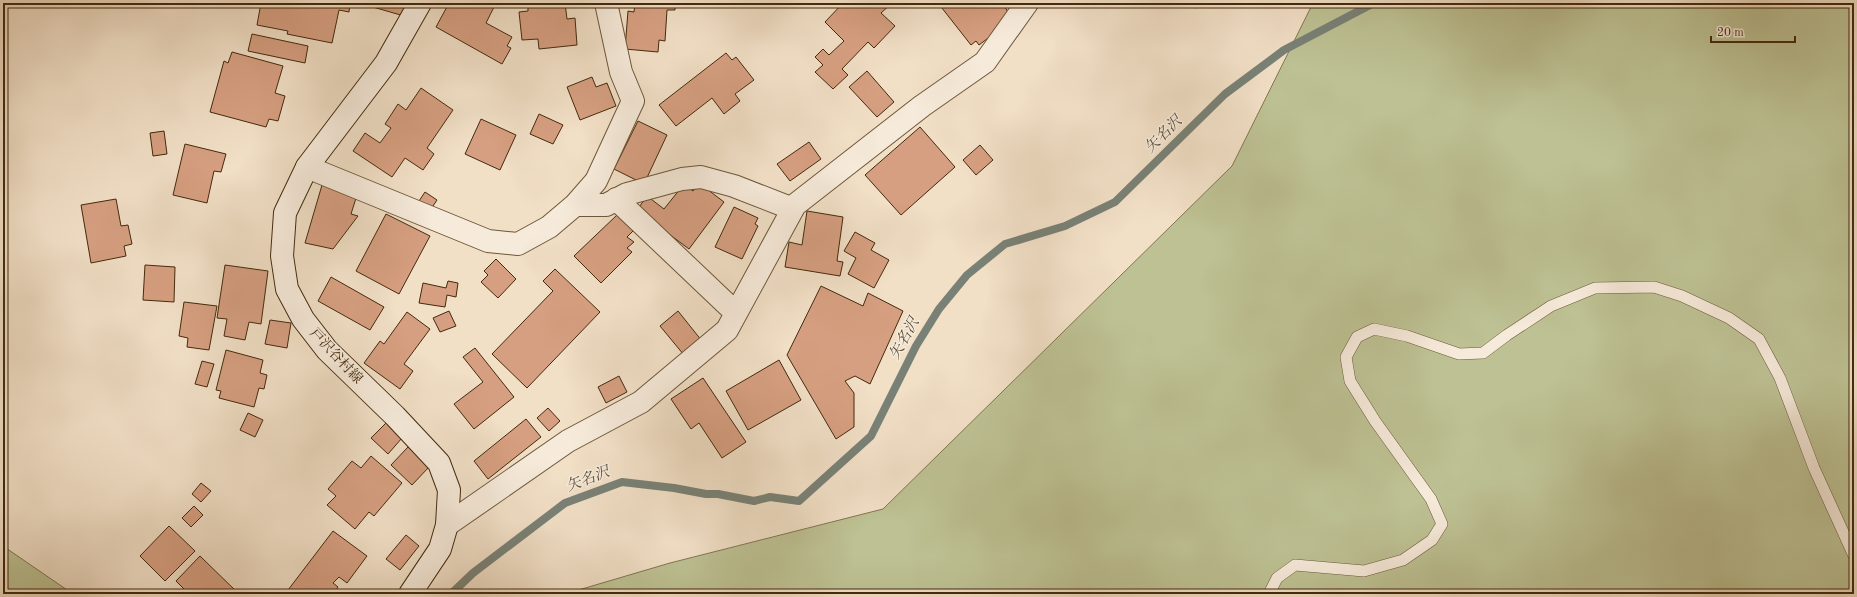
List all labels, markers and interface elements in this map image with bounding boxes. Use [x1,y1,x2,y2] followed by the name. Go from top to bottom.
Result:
[1711,18,1795,44] scale bar
[1717,27,1744,39] text: 20 m
[1141,111,1187,156] water label: 矢名沢
[886,313,923,362] water label: 矢名沢
[307,325,366,386] street label: 戸沢谷村線
[564,462,614,495] water label: 矢名沢

